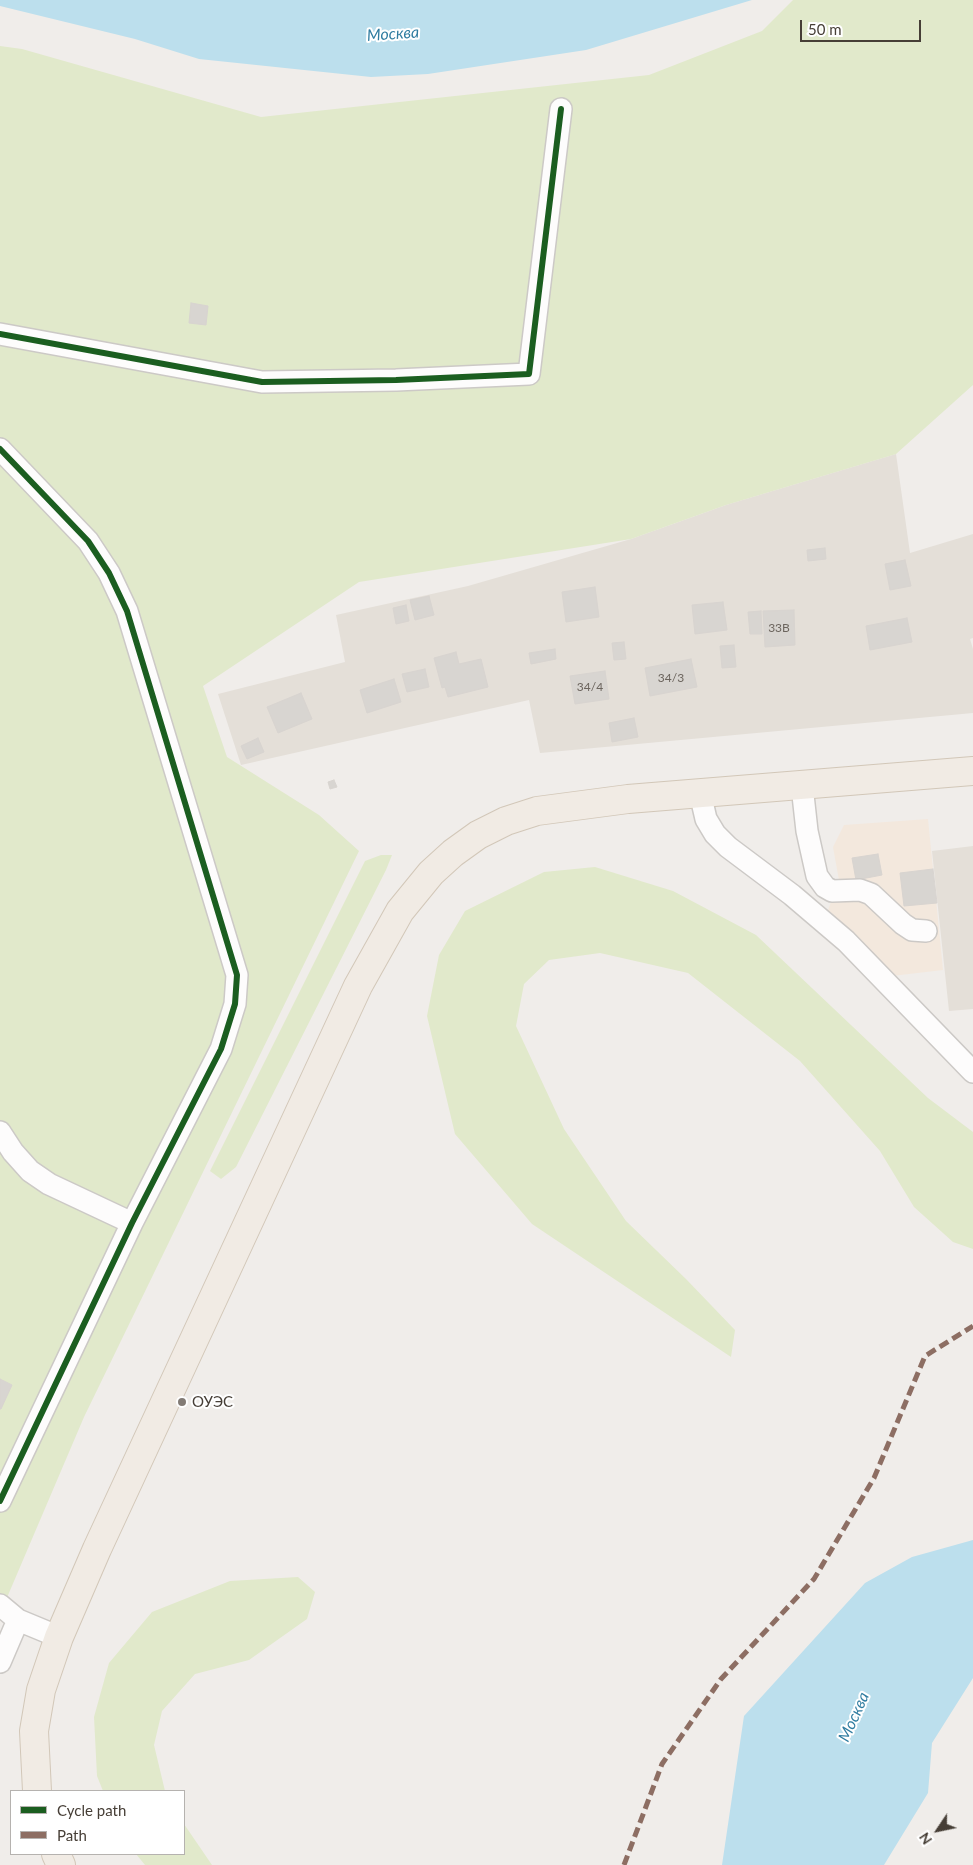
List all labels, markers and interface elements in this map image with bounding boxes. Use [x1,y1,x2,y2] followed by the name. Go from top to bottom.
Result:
[803,10,924,42] scale bar
[808,20,842,38] text: 50 m
[366,23,420,45] water label: Москва
[768,621,790,635] house number: 33В
[658,671,684,685] house number: 34/3
[577,680,603,694] house number: 34/4
[192,1393,233,1411] place label: ОУЭС
[176,1396,188,1408] marker: ОУЭС
[835,1689,873,1745] water label: Москва
[10,1790,185,1855] legend
[57,1801,126,1819] text: Cycle path
[913,1805,963,1855] north arrow
[57,1826,87,1844] text: Path
[915,1829,935,1848] text: N

